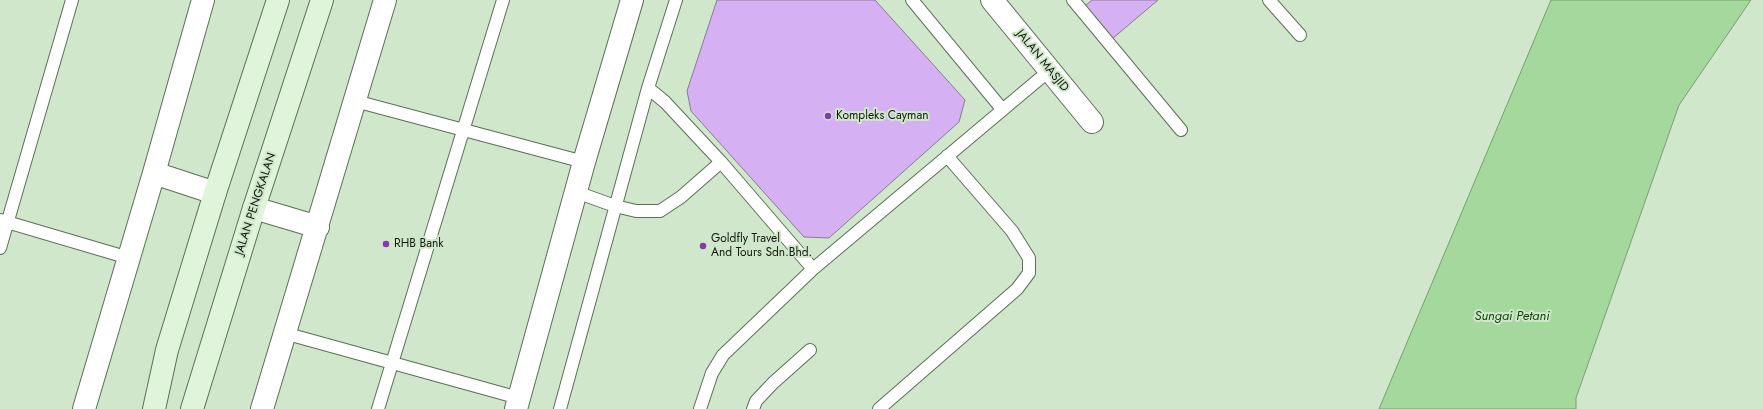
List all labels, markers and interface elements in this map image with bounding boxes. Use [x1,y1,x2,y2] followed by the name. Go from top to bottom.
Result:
[1013,27,1071,95] street label: JALAN MASJID
[836,109,928,123] place label: Kompleks Cayman
[823,111,833,121] marker: Kompleks Cayman
[233,151,279,257] street label: JALAN PENGKALAN
[711,232,812,260] place label: Goldfly Travel And Tours Sdn.Bhd.
[394,237,444,251] place label: RHB Bank
[381,239,391,249] marker: RHB Bank
[698,241,708,251] marker: Goldfly Travel And Tours Sdn.Bhd.
[1475,309,1549,325] water label: Sungai Petani

